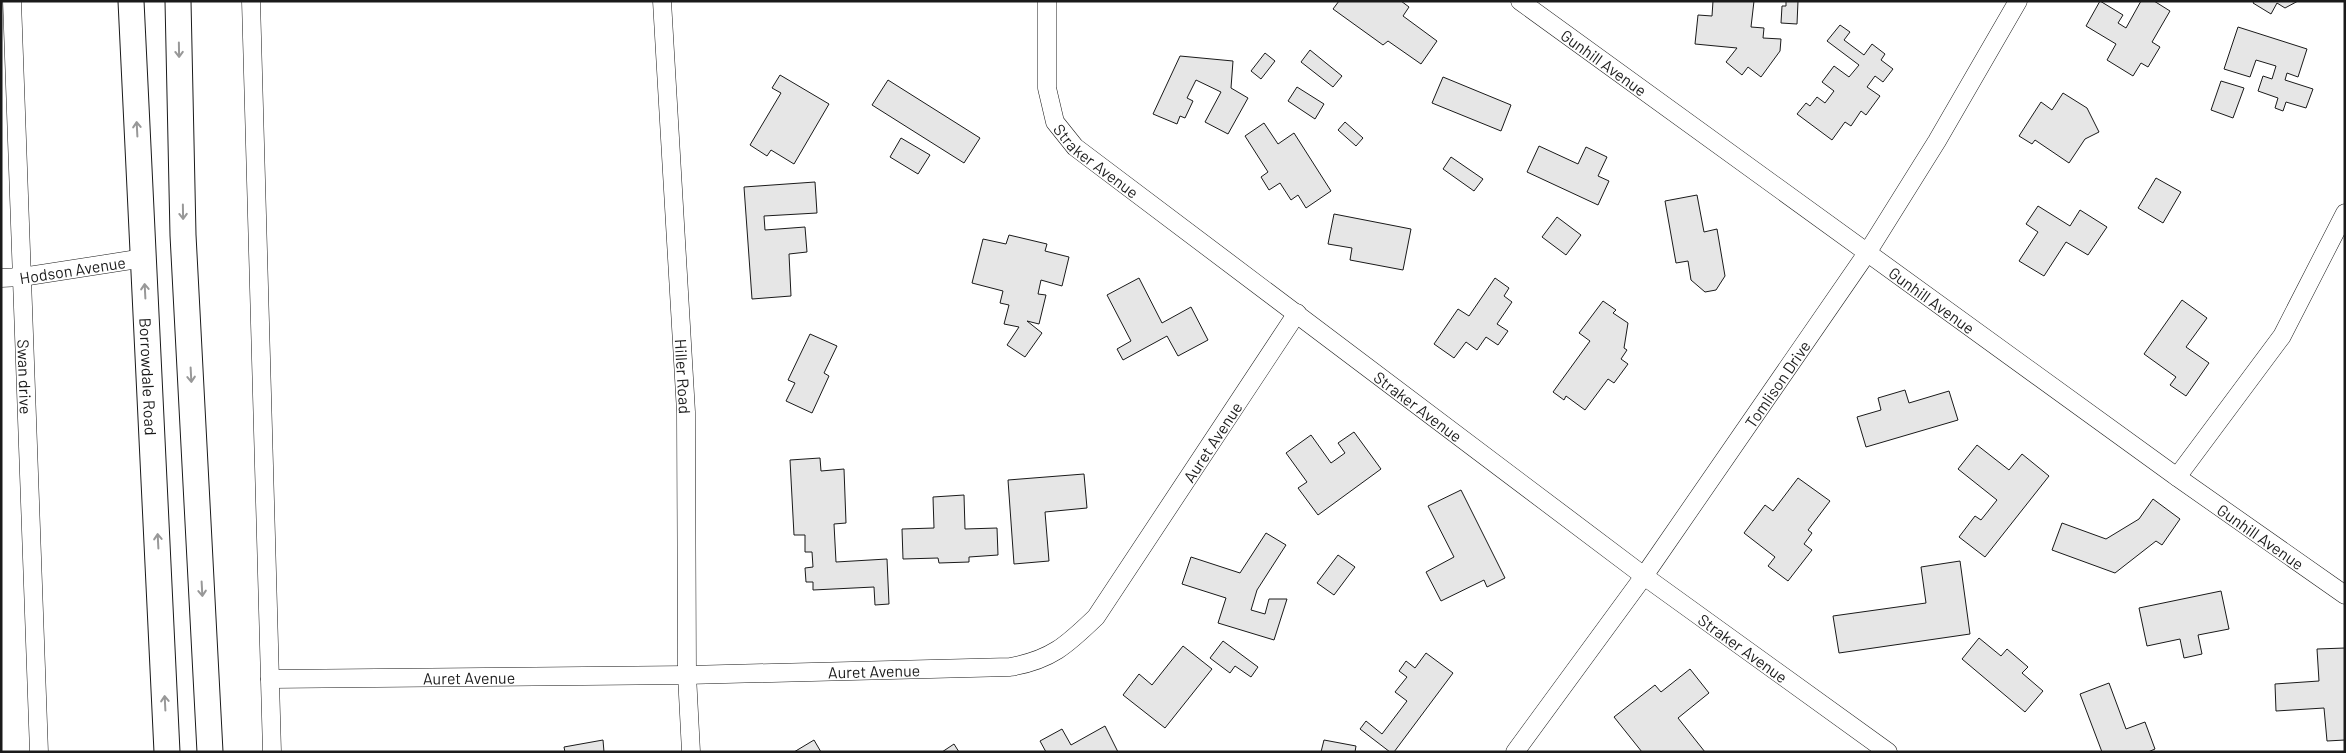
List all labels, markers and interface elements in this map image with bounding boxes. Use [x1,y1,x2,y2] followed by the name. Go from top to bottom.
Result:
[1558,25,1651,99] street label: Gunhill Avenue
[175,42,184,58] one-way arrow
[1050,120,1143,201] street label: Straker Avenue
[133,121,142,137] one-way arrow
[178,204,188,220] one-way arrow
[18,252,127,287] street label: Hodson Avenue
[1886,262,1979,337] street label: Gunhill Avenue
[141,283,150,299] one-way arrow
[137,317,161,436] street label: Borrowdale Road
[1740,336,1814,431] street label: Tomlison Drive
[672,338,696,414] street label: Hiller Road
[15,339,36,415] street label: Swan drive
[186,366,195,382] one-way arrow
[1371,367,1466,445] street label: Straker Avenue
[1179,398,1245,485] street label: Auret Avenue
[2214,499,2308,573] street label: Gunhill Avenue
[153,533,162,549] one-way arrow
[197,581,206,597] one-way arrow
[1695,609,1792,686] street label: Straker Avenue
[828,660,920,681] street label: Auret Avenue
[423,667,515,687] street label: Auret Avenue
[161,695,170,711] one-way arrow

